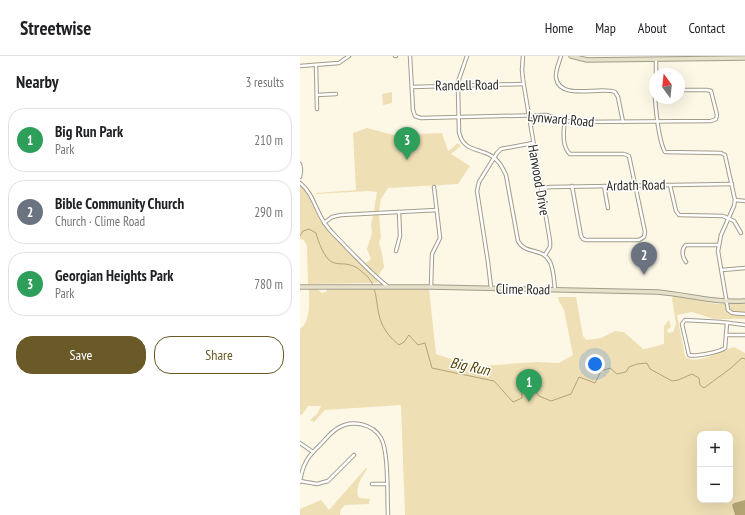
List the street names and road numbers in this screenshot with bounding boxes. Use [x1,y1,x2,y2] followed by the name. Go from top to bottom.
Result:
[435,75,499,95] street label: Randell Road
[527,107,595,131] street label: Lynward Road
[524,143,554,217] street label: Harwood Drive
[606,175,666,195] street label: Ardath Road
[496,280,550,298] street label: Clime Road

